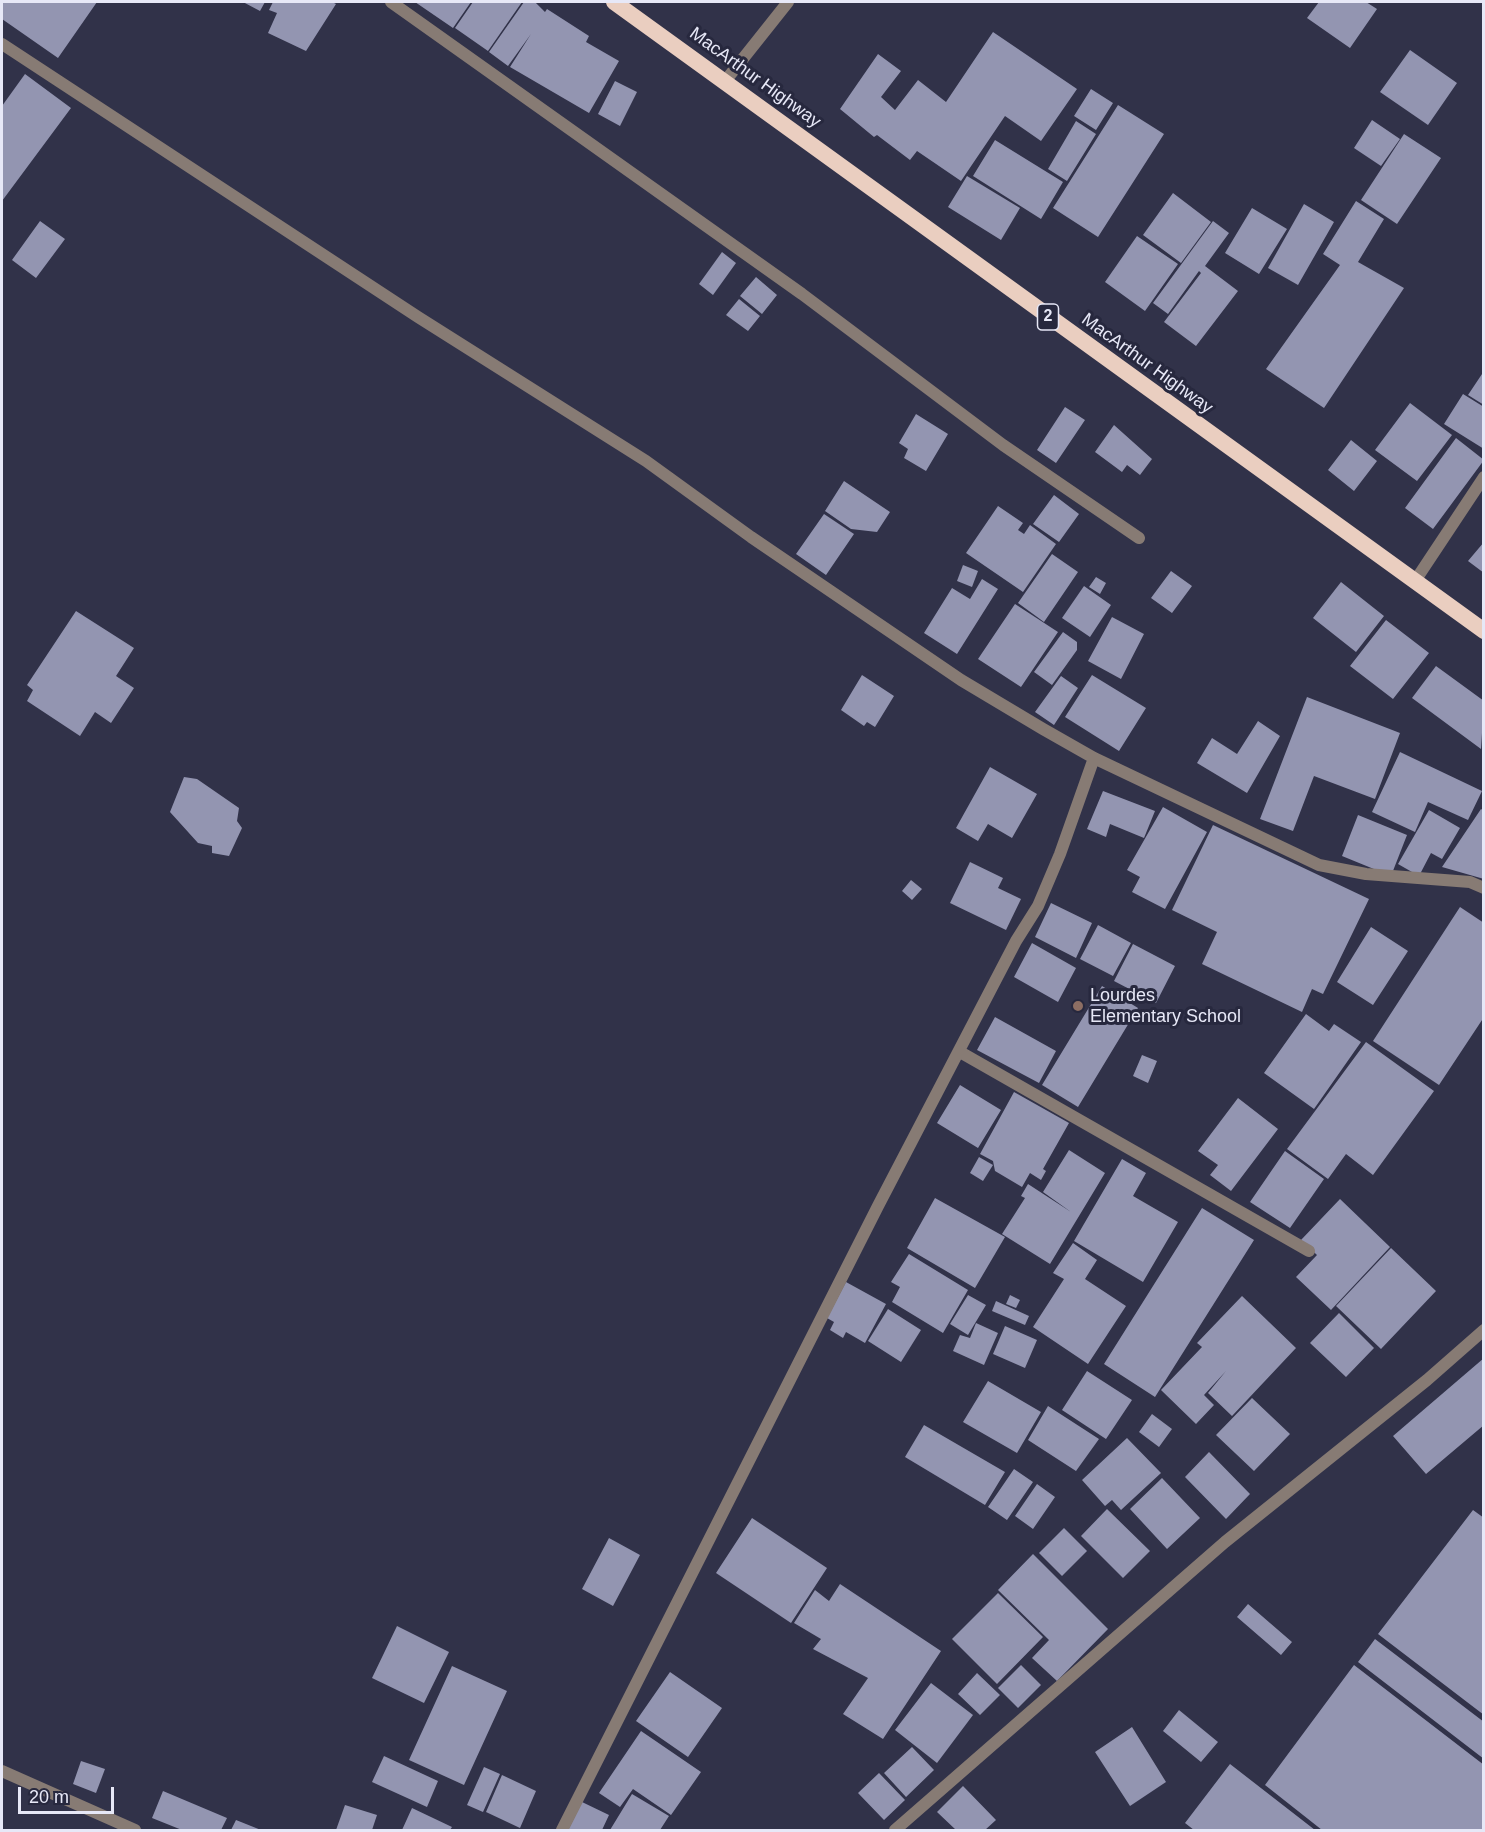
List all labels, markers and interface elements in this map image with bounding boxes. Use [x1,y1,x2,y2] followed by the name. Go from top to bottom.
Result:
[685,23,825,133] street label: MacArthur Highway
[1038,304,1058,330] road number: 2
[1077,309,1217,419] street label: MacArthur Highway
[1090,985,1241,1028] place label: Lourdes Elementary School
[1071,999,1085,1013] marker: Lourdes Elementary School
[21,1775,117,1813] scale bar
[29,1787,69,1807] text: 20 m

